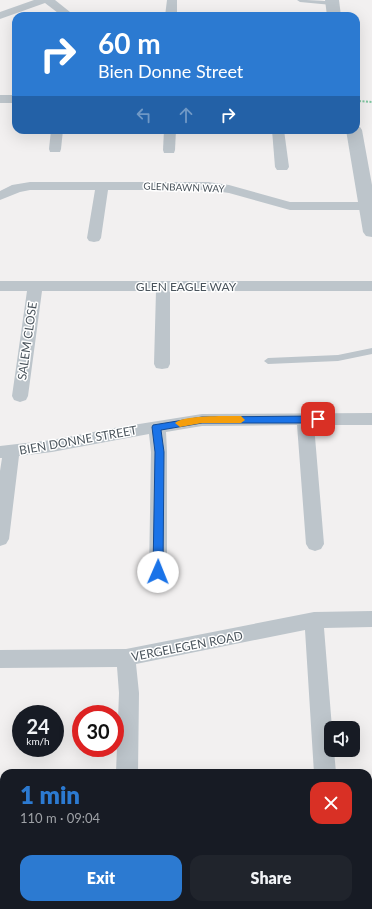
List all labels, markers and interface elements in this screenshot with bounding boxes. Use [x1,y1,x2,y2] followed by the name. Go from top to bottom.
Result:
[98,26,161,60] text: 60 m
[32,28,84,80] icon: right
[98,60,243,82] text: Bien Donne Street
[133,104,155,126] icon: left
[175,104,197,126] icon: ahead
[217,104,239,126] icon: right
[143,180,226,194] street label: GLENBAWN WAY
[136,279,237,294] street label: GLEN EAGLE WAY
[14,301,40,381] street label: SALEM CLOSE
[301,402,335,436] pin
[307,408,329,430] icon: arrive
[18,422,138,458] street label: BIEN DONNE STREET
[137,551,179,593] position arrow
[130,628,244,664] street label: VERGELEGEN ROAD
[72,705,124,757] speed limit sign: 30
[26,714,50,738] text: 24
[324,721,360,757] map controls
[324,721,360,757] button: sound
[26,735,50,747] text: km/h
[20,780,80,809] text: 1 min
[310,782,352,824] button: close
[20,810,100,826] text: 110 m · 09:04
[20,855,182,901] button: Exit
[190,855,352,901] button: Share

